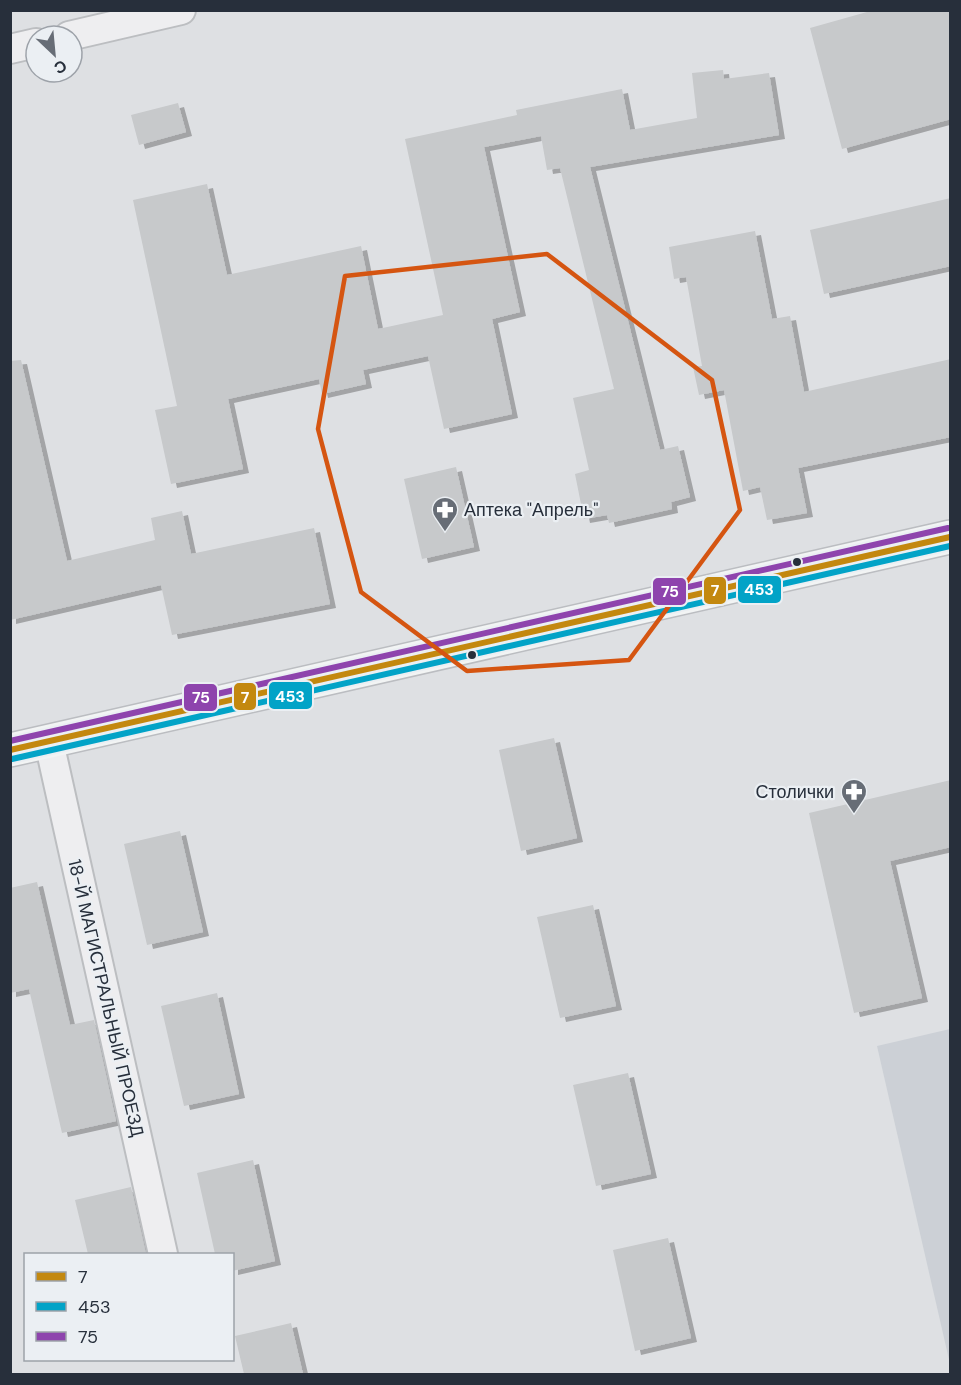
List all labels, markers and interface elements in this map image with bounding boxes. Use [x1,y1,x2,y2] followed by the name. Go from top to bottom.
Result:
[24,24,84,84] north arrow
[50,55,70,79] text: С
[430,495,460,533] pharmacy icon: Аптека "Апрель"
[464,498,598,522] place label: Аптека "Апрель"
[791,556,803,568] unlabelled marker
[737,575,782,604] line badge: 453
[703,576,727,605] line badge: 7
[652,577,687,606] line badge: 75
[744,579,774,600] text: 453
[711,580,720,601] text: 7
[661,581,679,602] text: 75
[466,649,478,661] unlabelled marker
[268,681,313,710] line badge: 453
[233,682,257,711] line badge: 7
[183,683,218,712] line badge: 75
[275,686,305,707] text: 453
[192,687,210,708] text: 75
[241,687,250,708] text: 7
[839,777,869,815] pharmacy icon: Столички
[755,780,834,804] place label: Столички
[62,857,150,1139] street label: 18-Й МАГИСТРАЛЬНЫЙ ПРОЕЗД
[24,1253,234,1361] legend
[78,1265,88,1289] text: 7
[78,1295,111,1319] text: 453
[78,1325,98,1349] text: 75

